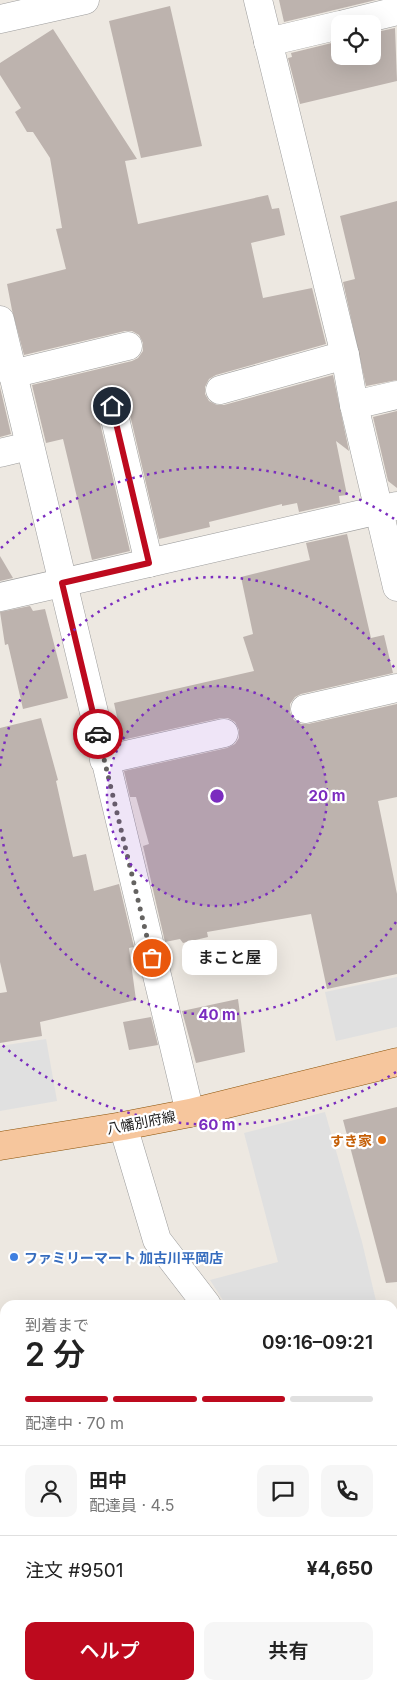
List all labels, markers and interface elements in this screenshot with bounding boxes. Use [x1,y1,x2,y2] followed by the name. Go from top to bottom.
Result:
[331,15,381,65] map controls
[331,15,381,65] button: locate
[91,385,133,427] pin
[98,392,126,420] icon: home
[73,709,123,759] courier
[84,720,112,748] icon: car
[309,786,345,805] text: 20 m
[208,787,226,805] centre of rings
[131,937,173,979] pin
[182,940,277,976] callout: まこと屋
[138,944,166,972] icon: bag
[197,947,262,967] text: まこと屋
[198,1005,236,1024] text: 40 m
[105,1107,177,1137] street label: 八幡別府線
[198,1115,236,1134] text: 60 m
[330,1132,372,1149] place label: すき家
[376,1134,388,1146] marker: すき家
[24,1249,223,1266] place label: ファミリーマート 加古川平岡店
[8,1251,20,1263] marker: ファミリーマート 加古川平岡店
[25,1315,89,1335] text: 到着まで
[262,1331,373,1354] text: 09:16–09:21
[25,1335,85,1374] text: 2 分
[25,1413,124,1433] text: 配達中 · 70 m
[25,1465,77,1517] button: person
[257,1465,309,1517] button: chat
[321,1465,373,1517] button: phone
[89,1469,127,1492] text: 田中
[89,1495,175,1515] text: 配達員 · 4.5
[307,1557,373,1580] text: ¥4,650
[25,1559,123,1582] text: 注文 #9501
[25,1622,194,1680] button: ヘルプ
[204,1622,373,1680] button: 共有

